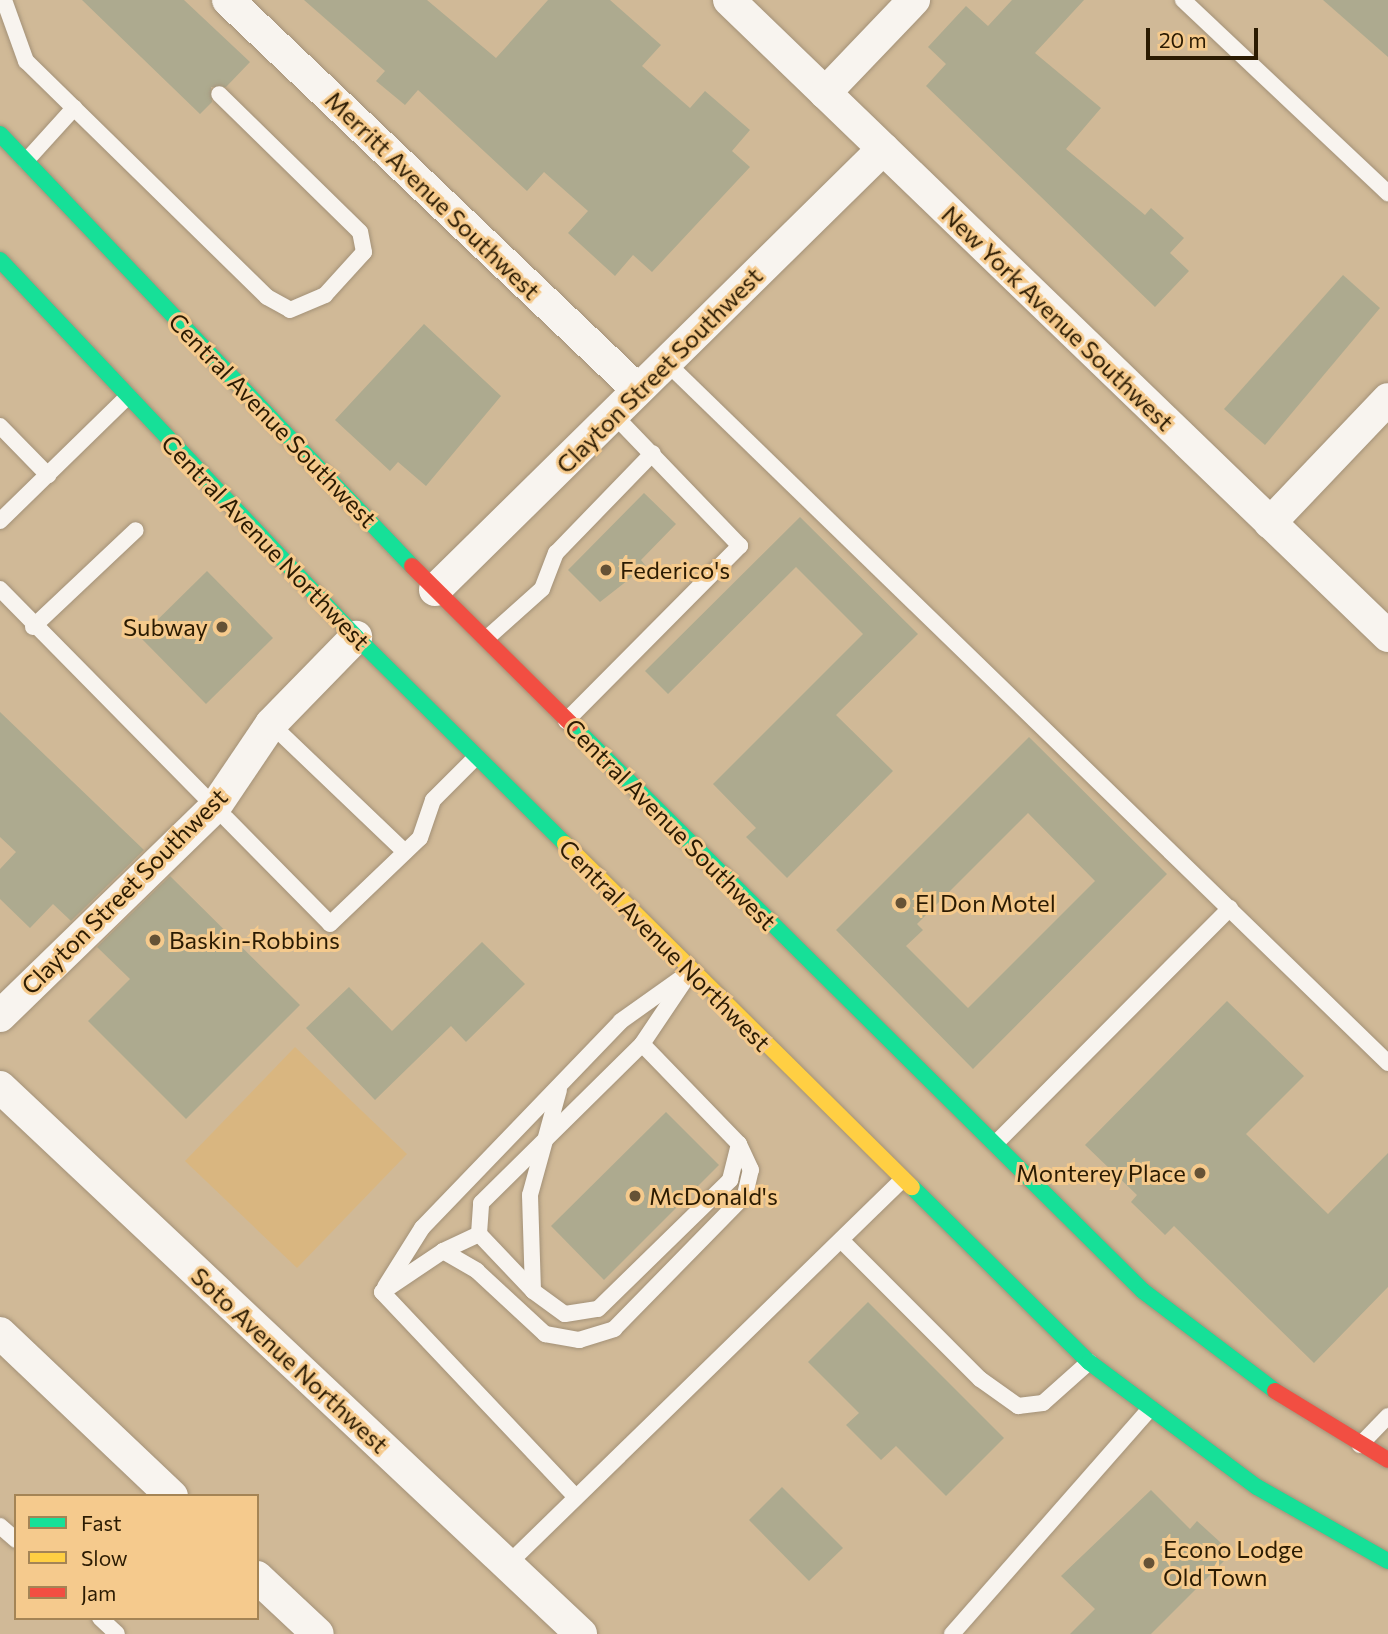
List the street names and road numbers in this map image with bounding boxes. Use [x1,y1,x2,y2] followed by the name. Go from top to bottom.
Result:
[320,85,546,305] street label: Merritt Avenue Southwest
[936,200,1180,436] street label: New York Avenue Southwest
[550,261,768,479] street label: Clayton Street Southwest
[163,307,383,533] street label: Central Avenue Southwest
[156,429,376,655] street label: Central Avenue Northwest
[559,712,783,936] street label: Central Avenue Southwest
[15,782,233,1000] street label: Clayton Street Southwest
[553,833,777,1057] street label: Central Avenue Northwest
[185,1261,395,1459] street label: Soto Avenue Northwest

